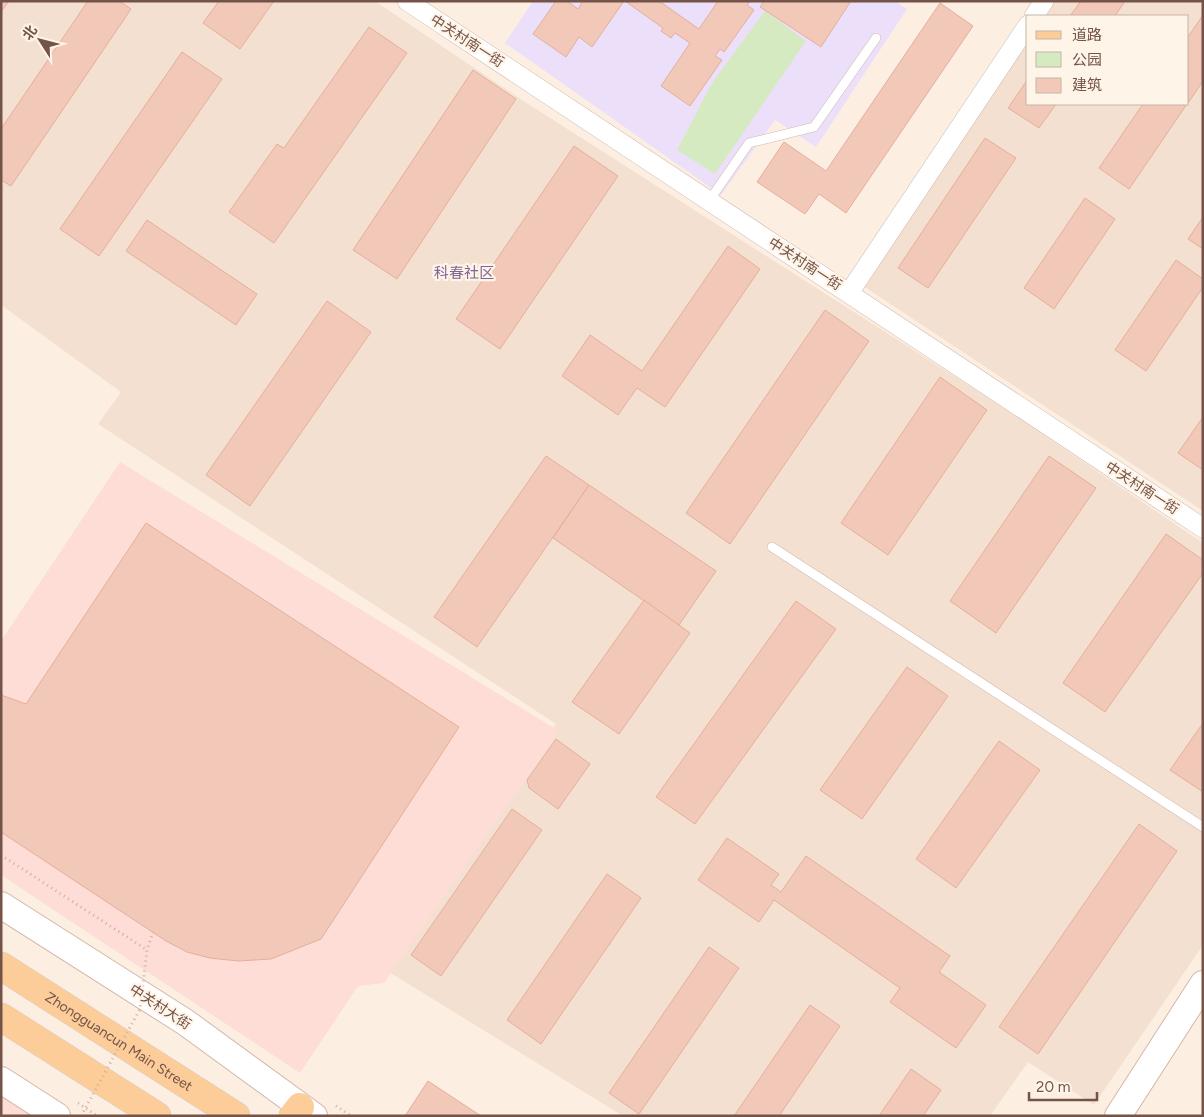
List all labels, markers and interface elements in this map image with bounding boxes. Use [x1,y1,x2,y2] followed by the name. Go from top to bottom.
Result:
[427,11,507,71] street label: 中关村南一街
[15,15,65,65] north arrow
[1026,15,1189,105] legend
[19,22,41,43] text: 北
[1072,26,1102,44] text: 道路
[1072,51,1102,69] text: 公园
[1072,76,1102,94] text: 建筑
[765,234,845,294] street label: 中关村南一街
[434,264,494,282] district label: 科春社区
[1102,458,1182,518] street label: 中关村南一街
[126,981,194,1033] street label: 中关村大街
[42,988,196,1095] street label: Zhongguancun Main Street
[1029,1070,1096,1102] scale bar
[1036,1078,1070,1096] text: 20 m

